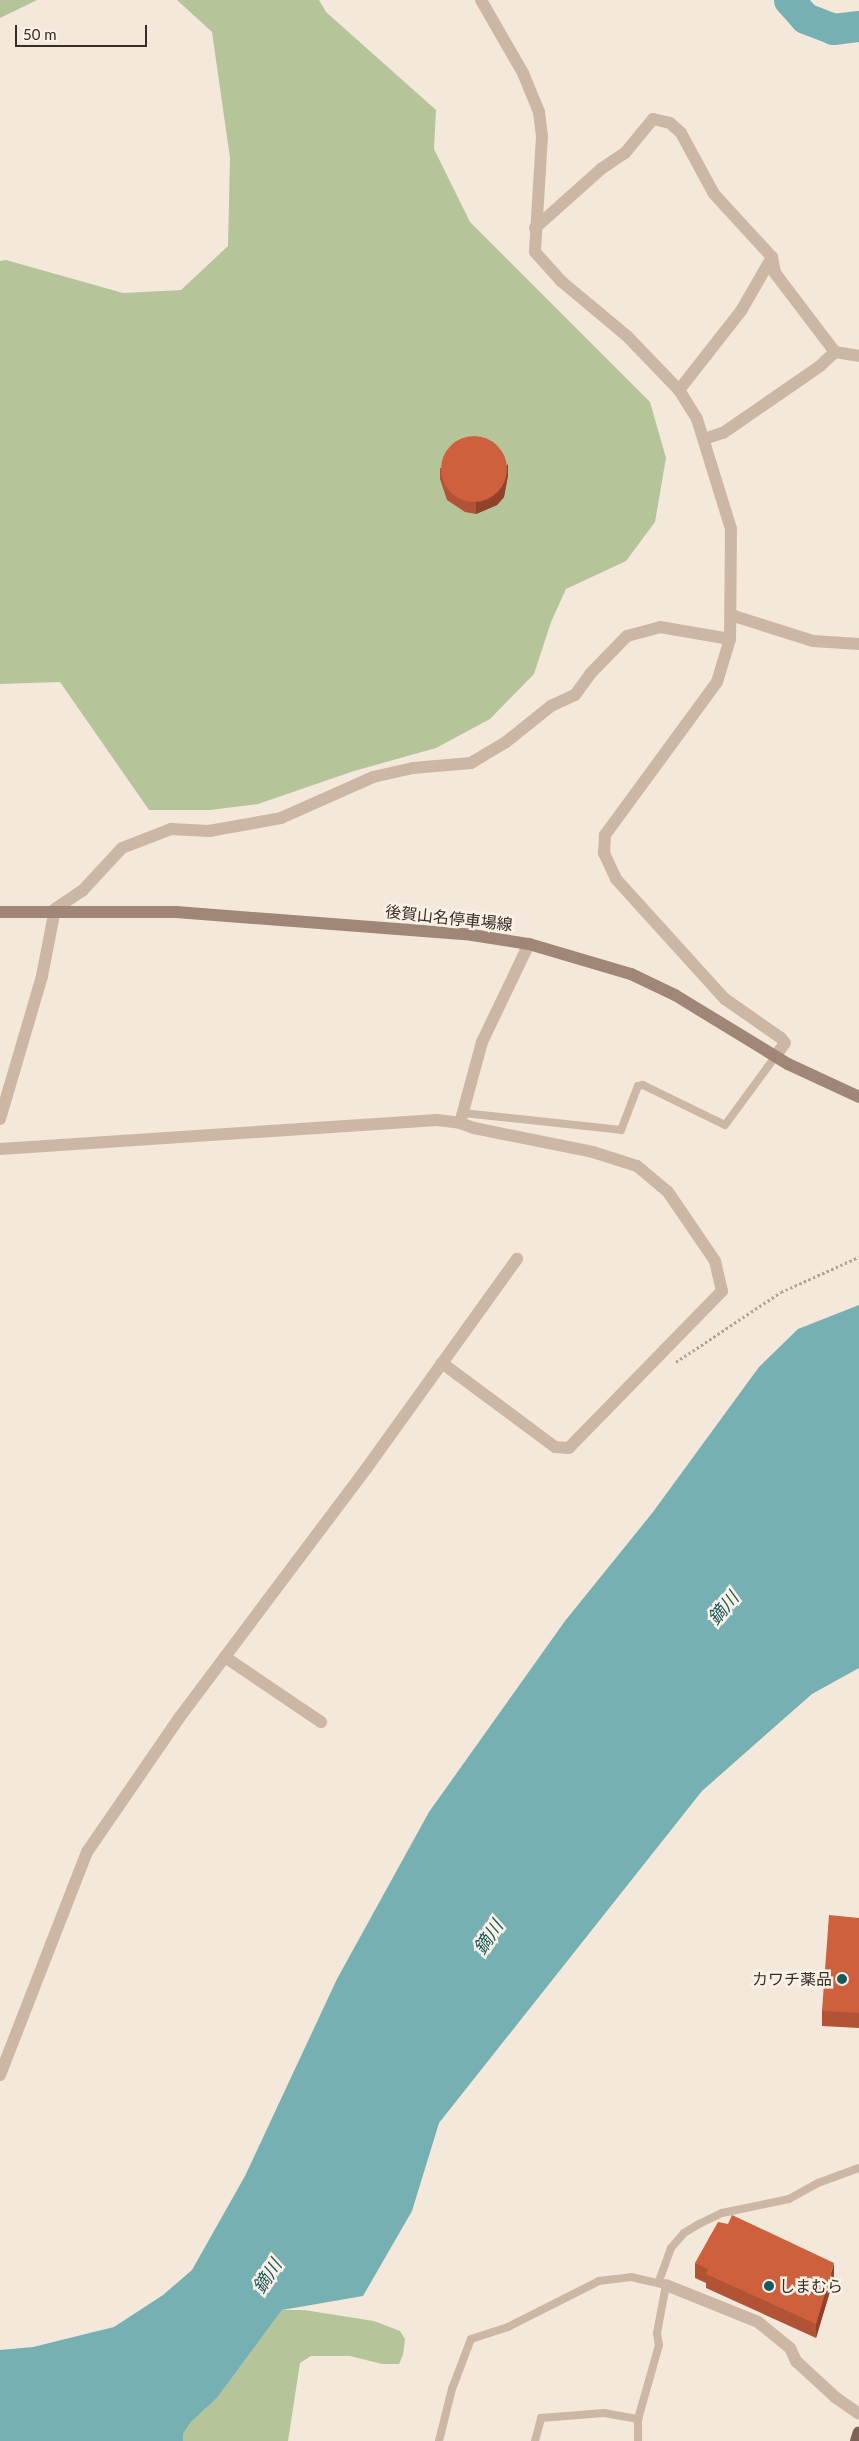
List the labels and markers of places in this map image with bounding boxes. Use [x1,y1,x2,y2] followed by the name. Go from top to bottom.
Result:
[752,1969,832,1989] place label: カワチ薬品
[836,1973,848,1985] marker: カワチ薬品
[779,2276,843,2296] place label: しまむら
[763,2280,775,2292] marker: しまむら

